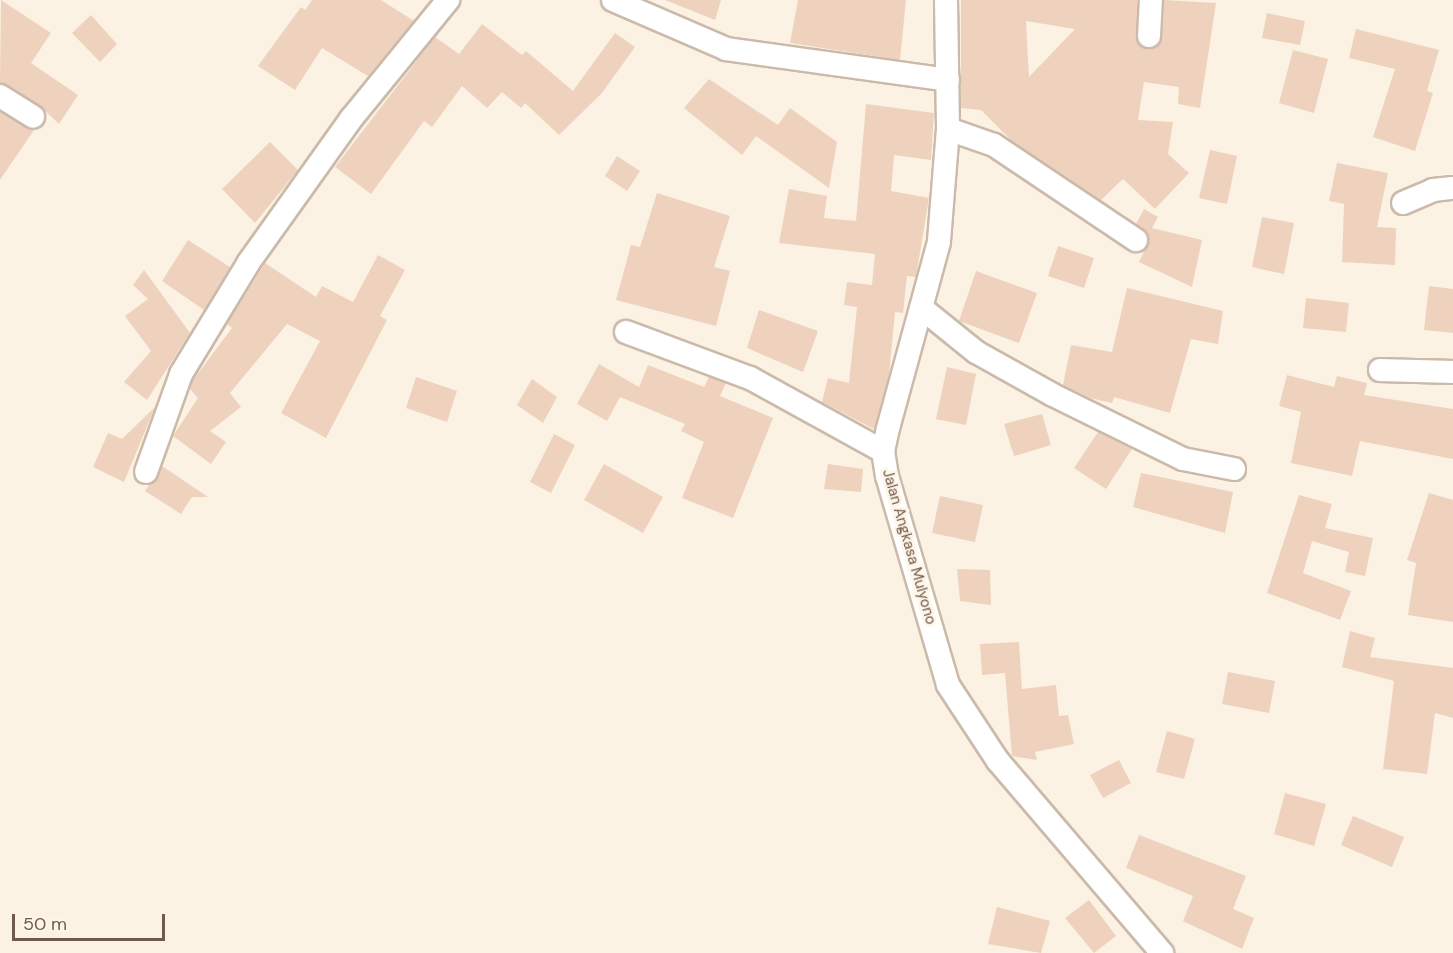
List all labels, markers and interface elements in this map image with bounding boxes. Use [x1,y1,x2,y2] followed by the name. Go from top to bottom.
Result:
[878,467,940,627] street label: Jalan Angkasa Mulyono
[15,902,168,940] scale bar
[23,912,67,936] text: 50 m

